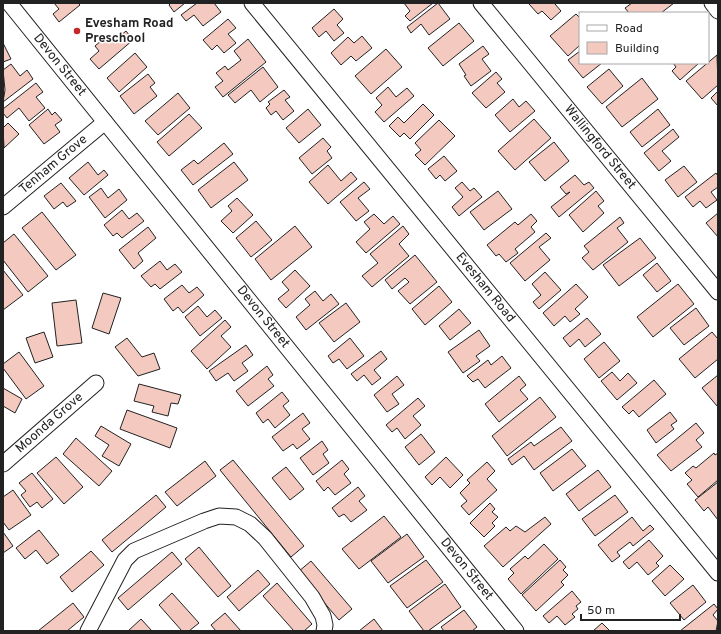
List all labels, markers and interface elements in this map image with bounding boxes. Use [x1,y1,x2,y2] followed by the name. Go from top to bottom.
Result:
[579,12,709,64] legend
[85,16,173,47] place label: Evesham Road Preschool
[615,21,643,37] text: Road
[72,26,82,36] marker: Evesham Road Preschool
[29,31,89,100] street label: Devon Street
[615,41,659,57] text: Building
[560,102,639,193] street label: Wallingford Street
[16,132,91,198] street label: Tenham Grove
[452,250,518,326] street label: Evesham Road
[233,283,293,352] street label: Devon Street
[13,390,87,457] street label: Moonda Grove
[436,535,496,604] street label: Devon Street
[581,596,680,622] scale bar
[587,603,615,619] text: 50 m

